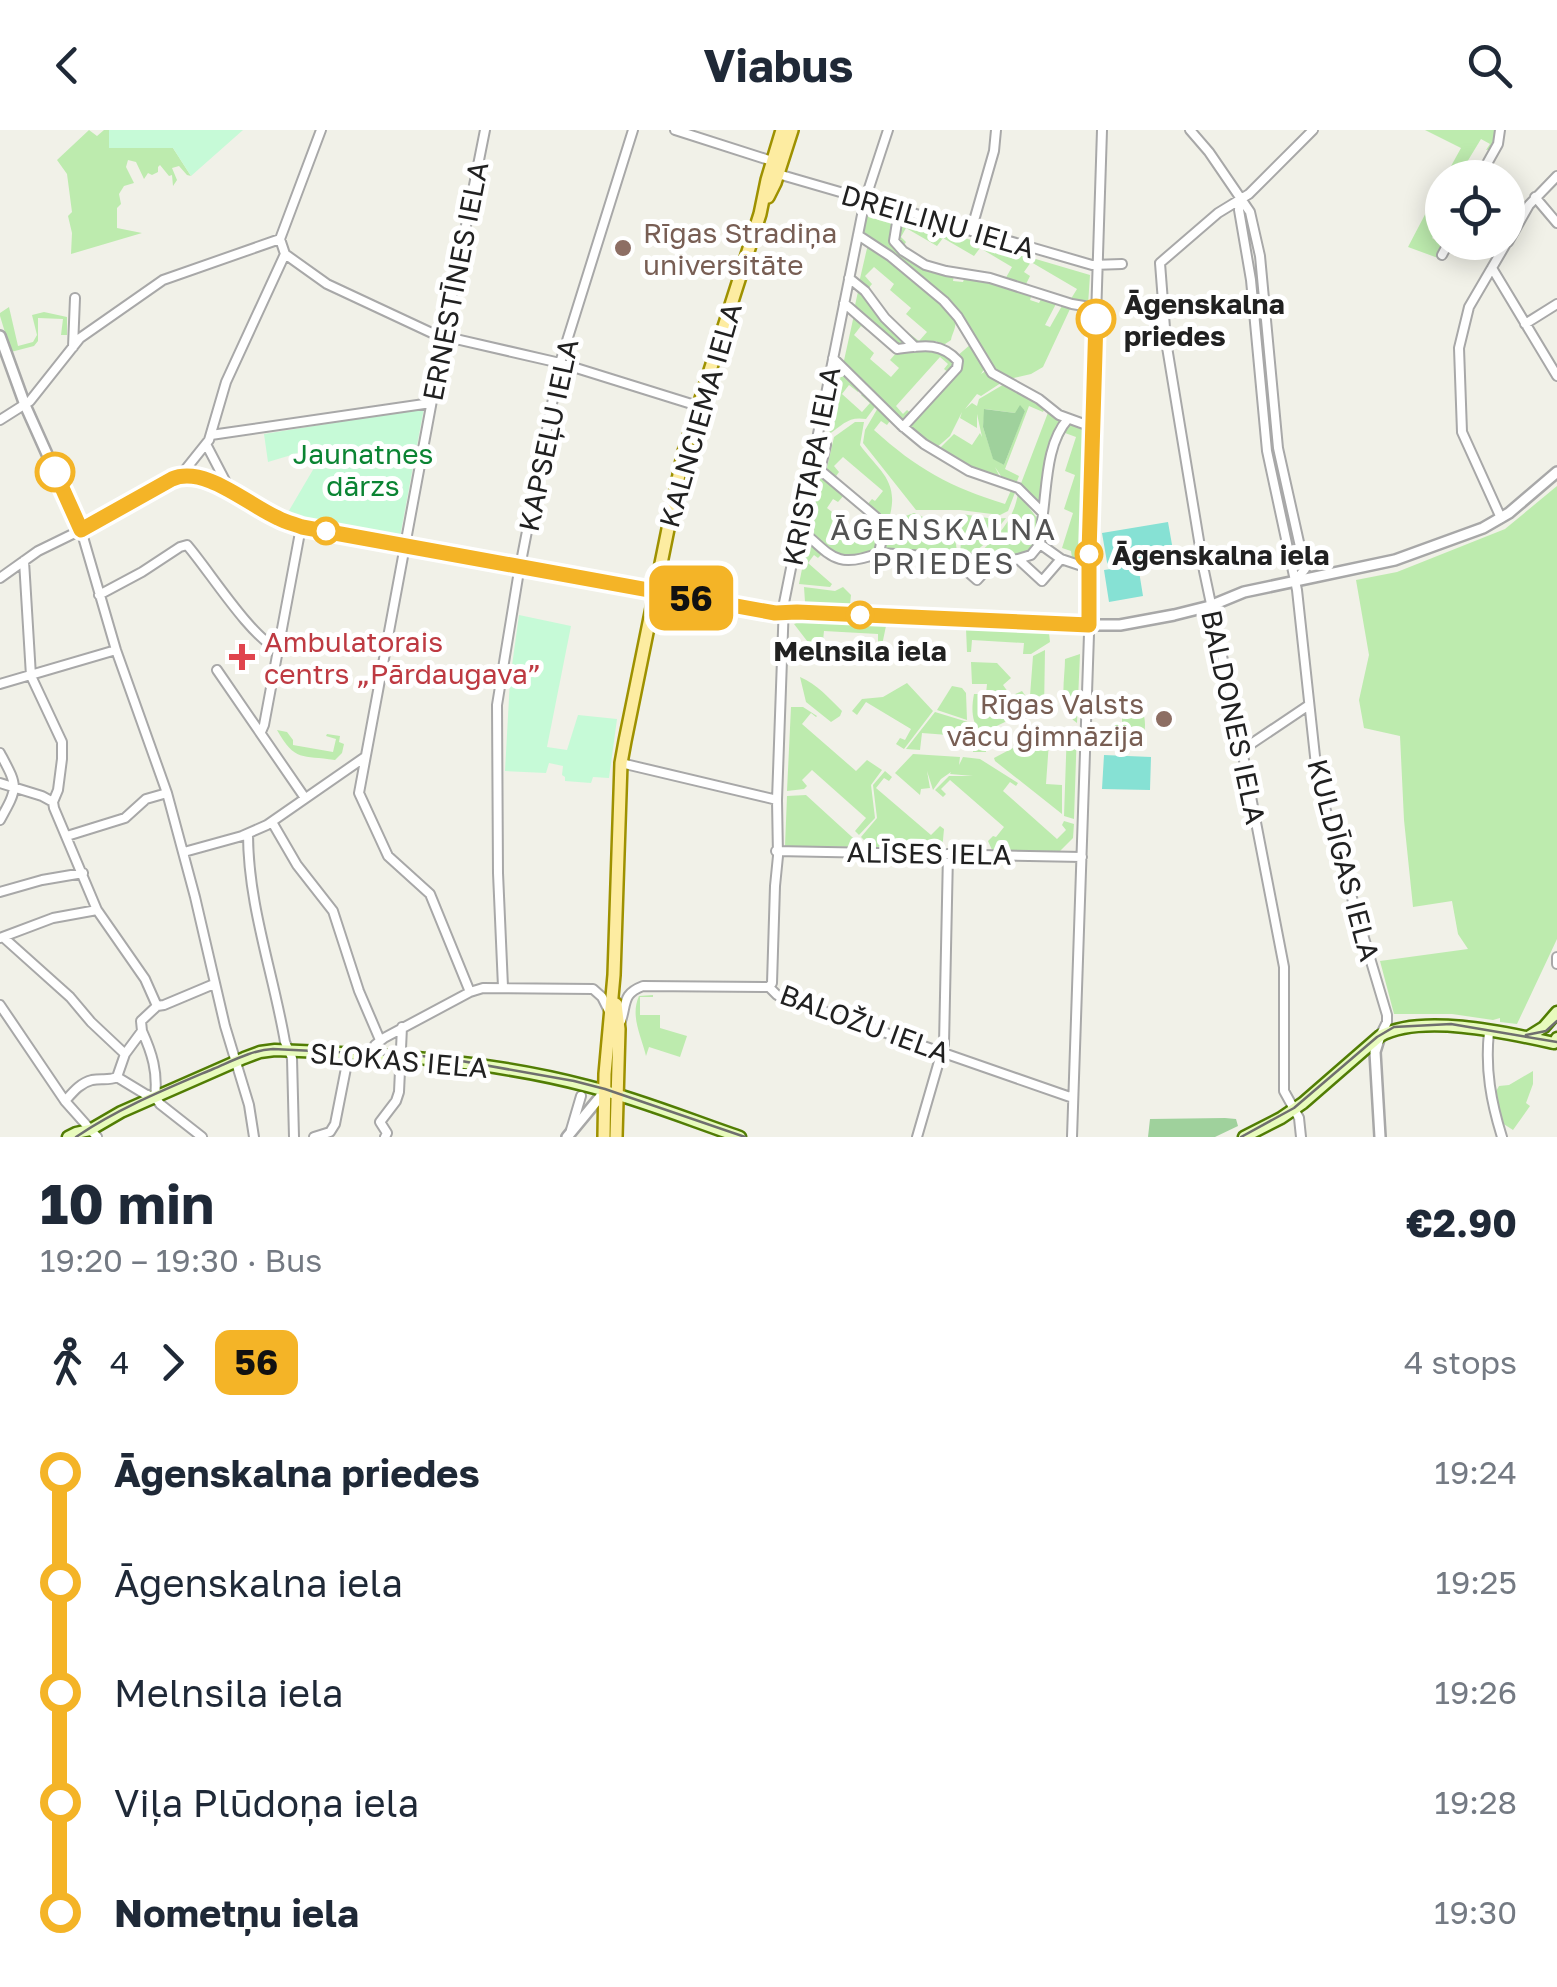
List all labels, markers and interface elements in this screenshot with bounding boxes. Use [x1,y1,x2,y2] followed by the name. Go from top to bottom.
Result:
[40,38,95,93] icon: back
[703,38,854,92] text: Viabus
[1462,38,1517,93] icon: search
[416,158,494,403] street label: ERNESTĪNES IELA
[1425,160,1525,260] map controls
[1425,160,1525,260] button: locate
[837,178,1039,265] street label: DREILIŅU IELA
[643,216,837,281] place label: Rīgas Stradiņa universitāte
[612,237,634,259] marker: Rīgas Stradiņa universitāte
[1124,287,1285,352] place label: Āgenskalna priedes
[652,299,748,531] street label: KALNCIEMA IELA
[1077,300,1115,338] marker: Āgenskalna priedes
[511,335,586,534] street label: KAPSEĻU IELA
[776,363,847,568] street label: KRISTAPA IELA
[293,437,433,502] park label: Jaunatnes dārzs
[36,453,74,491] unlabelled marker
[830,511,1058,581] district label: ĀGENSKALNA PRIEDES
[313,518,339,544] unlabelled marker
[1112,538,1330,571] place label: Āgenskalna iela
[1076,541,1102,567] marker: Āgenskalna iela
[646,566,736,630] line badge: 56
[669,577,713,619] text: 56
[847,602,873,628] marker: Melnsila iela
[1195,607,1273,827] street label: BALDONES IELA
[264,625,541,690] place label: Ambulatorais centrs „Pārdaugava”
[773,634,947,667] place label: Melnsila iela
[229,644,255,670] marker: Ambulatorais centrs „Pārdaugava”
[946,687,1144,752] place label: Rīgas Valsts vācu ģimnāzija
[1153,708,1175,730] marker: Rīgas Valsts vācu ģimnāzija
[1301,755,1387,965] street label: KULDĪGAS IELA
[846,835,1012,871] street label: ALĪSES IELA
[776,977,954,1069] street label: BALOŽU IELA
[309,1036,489,1084] street label: SLOKAS IELA
[40,1170,214,1236] text: 10 min
[1406,1200,1517,1245] text: €2.90
[40,1241,322,1279] text: 19:20 – 19:30 · Bus
[40,1335,95,1390] icon: walk
[145,1335,200,1390] icon: forward
[235,1341,278,1383] text: 56
[110,1343,130,1381] text: 4
[1404,1343,1517,1381] text: 4 stops
[114,1450,480,1495] text: Āgenskalna priedes
[1434,1453,1517,1491] text: 19:24
[114,1560,403,1605] text: Āgenskalna iela
[1435,1563,1517,1601] text: 19:25
[114,1670,344,1715] text: Melnsila iela
[1435,1673,1517,1711] text: 19:26
[114,1780,419,1825] text: Viļa Plūdoņa iela
[1434,1783,1517,1821] text: 19:28
[114,1890,359,1935] text: Nometņu iela
[1434,1893,1517,1931] text: 19:30

